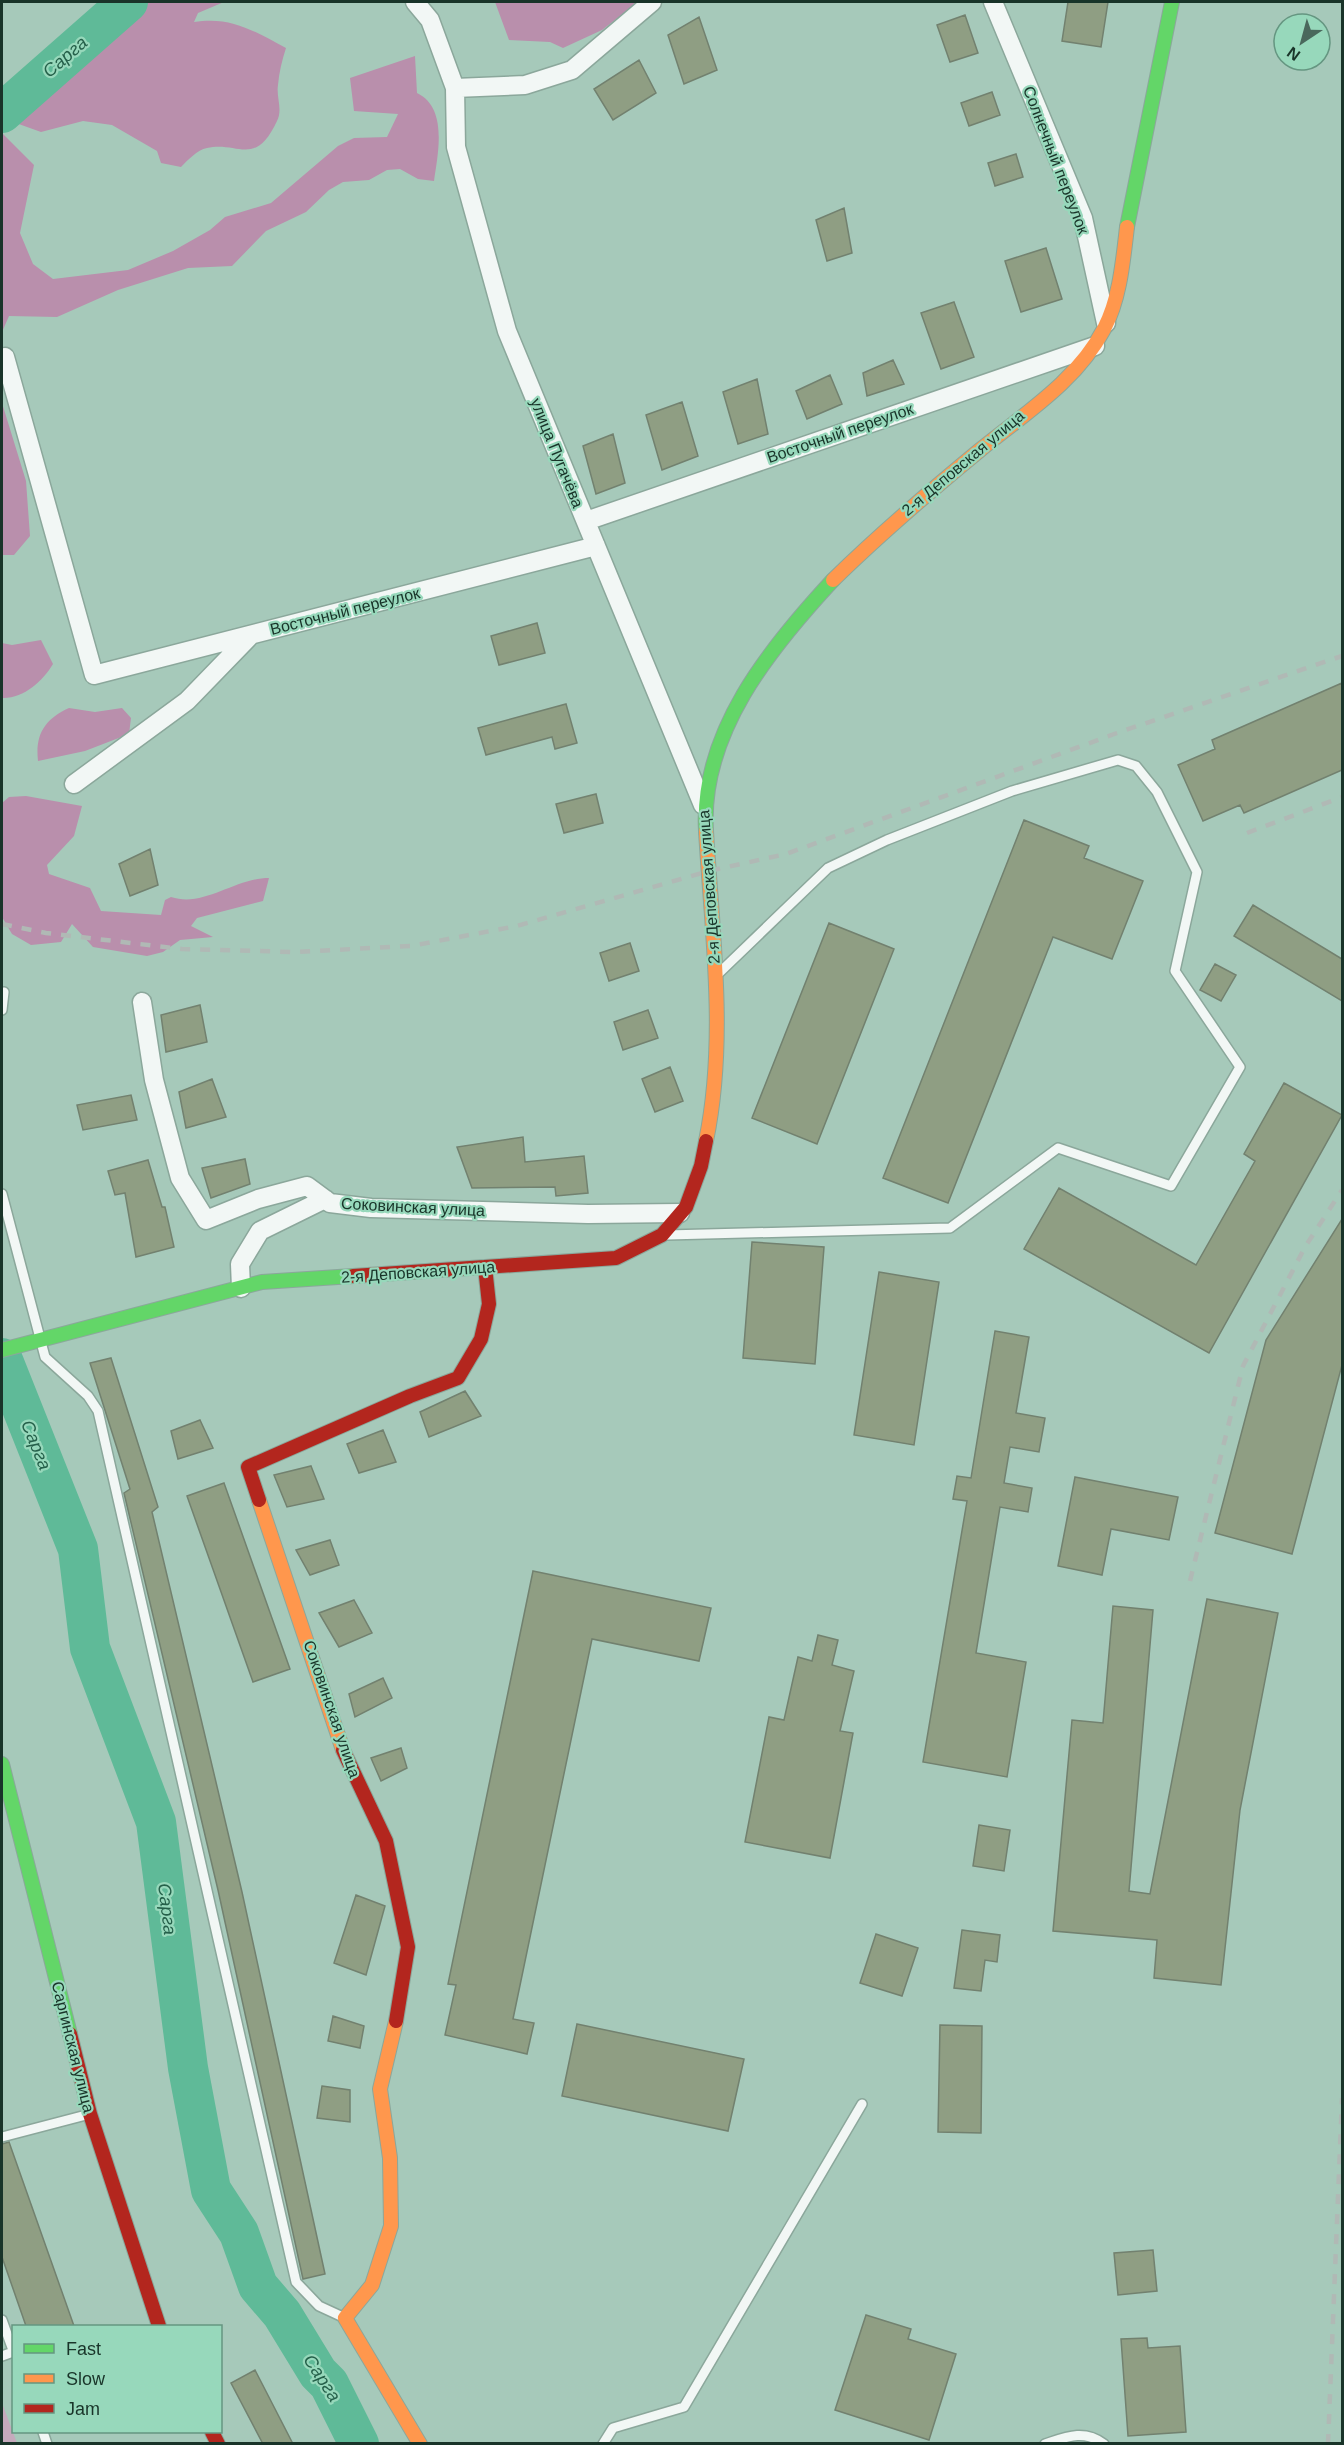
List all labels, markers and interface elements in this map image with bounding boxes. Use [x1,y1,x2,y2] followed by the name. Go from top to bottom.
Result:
[1272,12,1332,72] north arrow
[39,32,91,82] water label: Сарга
[1284,43,1303,64] text: N
[1020,84,1092,237] street label: Солнечный переулок
[527,396,587,510] street label: улица Пугачёва
[765,400,916,466] street label: Восточный переулок
[898,407,1028,519] street label: 2-я Деповская улица
[268,584,423,638] street label: Восточный переулок
[695,809,723,965] street label: 2-я Деповская улица
[341,1195,486,1219] street label: Соковинская улица
[340,1258,496,1286] street label: 2-я Деповская улица
[17,1417,55,1473] water label: Сарга
[300,1638,364,1780] street label: Соковинская улица
[154,1882,180,1936] water label: Сарга
[48,1980,98,2114] street label: Саргинская улица
[12,2325,222,2433] legend
[66,2339,101,2359] text: Fast
[299,2351,345,2405] water label: Сарга
[66,2369,106,2389] text: Slow
[66,2399,100,2419] text: Jam

